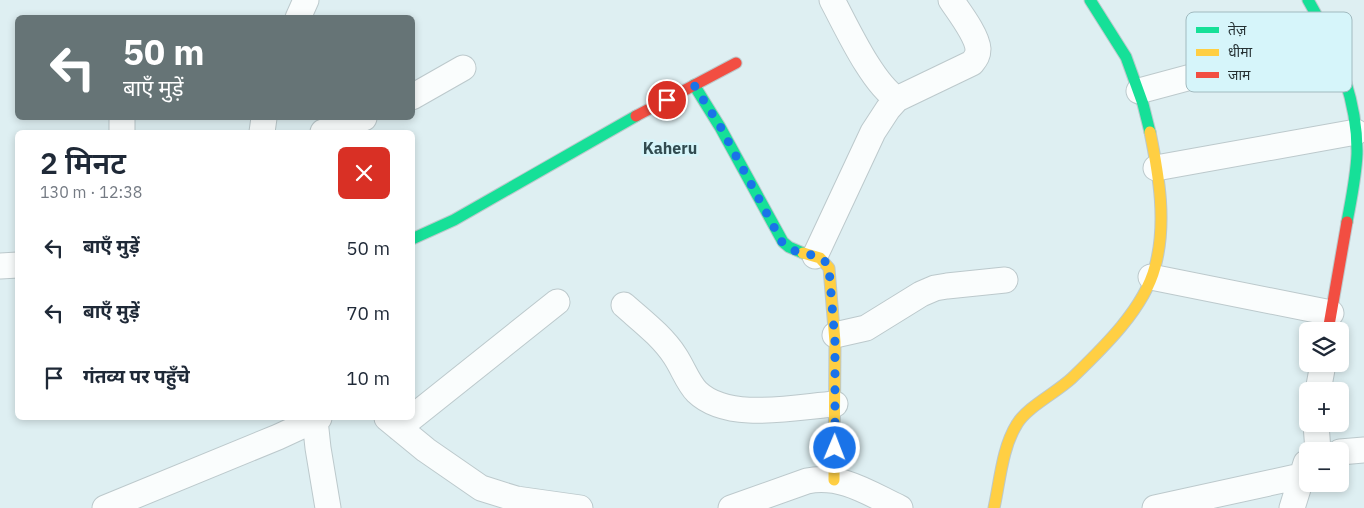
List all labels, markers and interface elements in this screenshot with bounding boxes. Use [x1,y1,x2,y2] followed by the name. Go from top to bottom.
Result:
[1186,12,1352,92] legend
[1228,21,1247,39] text: तेज़
[123,29,205,75] text: 50 m
[40,35,105,100] icon: left
[1228,43,1253,61] text: धीमा
[1228,66,1251,84] text: जाम
[123,73,184,102] text: बाएँ मुड़ें
[646,79,688,121] pin
[653,86,681,114] icon: arrive
[643,138,697,158] district label: Kaheru
[40,143,126,182] text: 2 मिनट
[338,147,390,199] button: close
[40,182,142,202] text: 130 m · 12:38
[40,234,68,262] icon: left
[83,234,140,258] text: बाएँ मुड़ें
[346,236,390,260] text: 50 m
[40,299,68,327] icon: left
[83,299,140,323] text: बाएँ मुड़ें
[346,301,390,325] text: 70 m
[1299,322,1349,492] map controls
[1299,322,1349,372] button: layers
[40,364,68,392] icon: arrive
[83,364,190,388] text: गंतव्य पर पहुँचे
[346,366,390,390] text: 10 m
[1299,382,1349,432] button: +
[808,421,860,473] position arrow
[1299,442,1349,492] button: −

